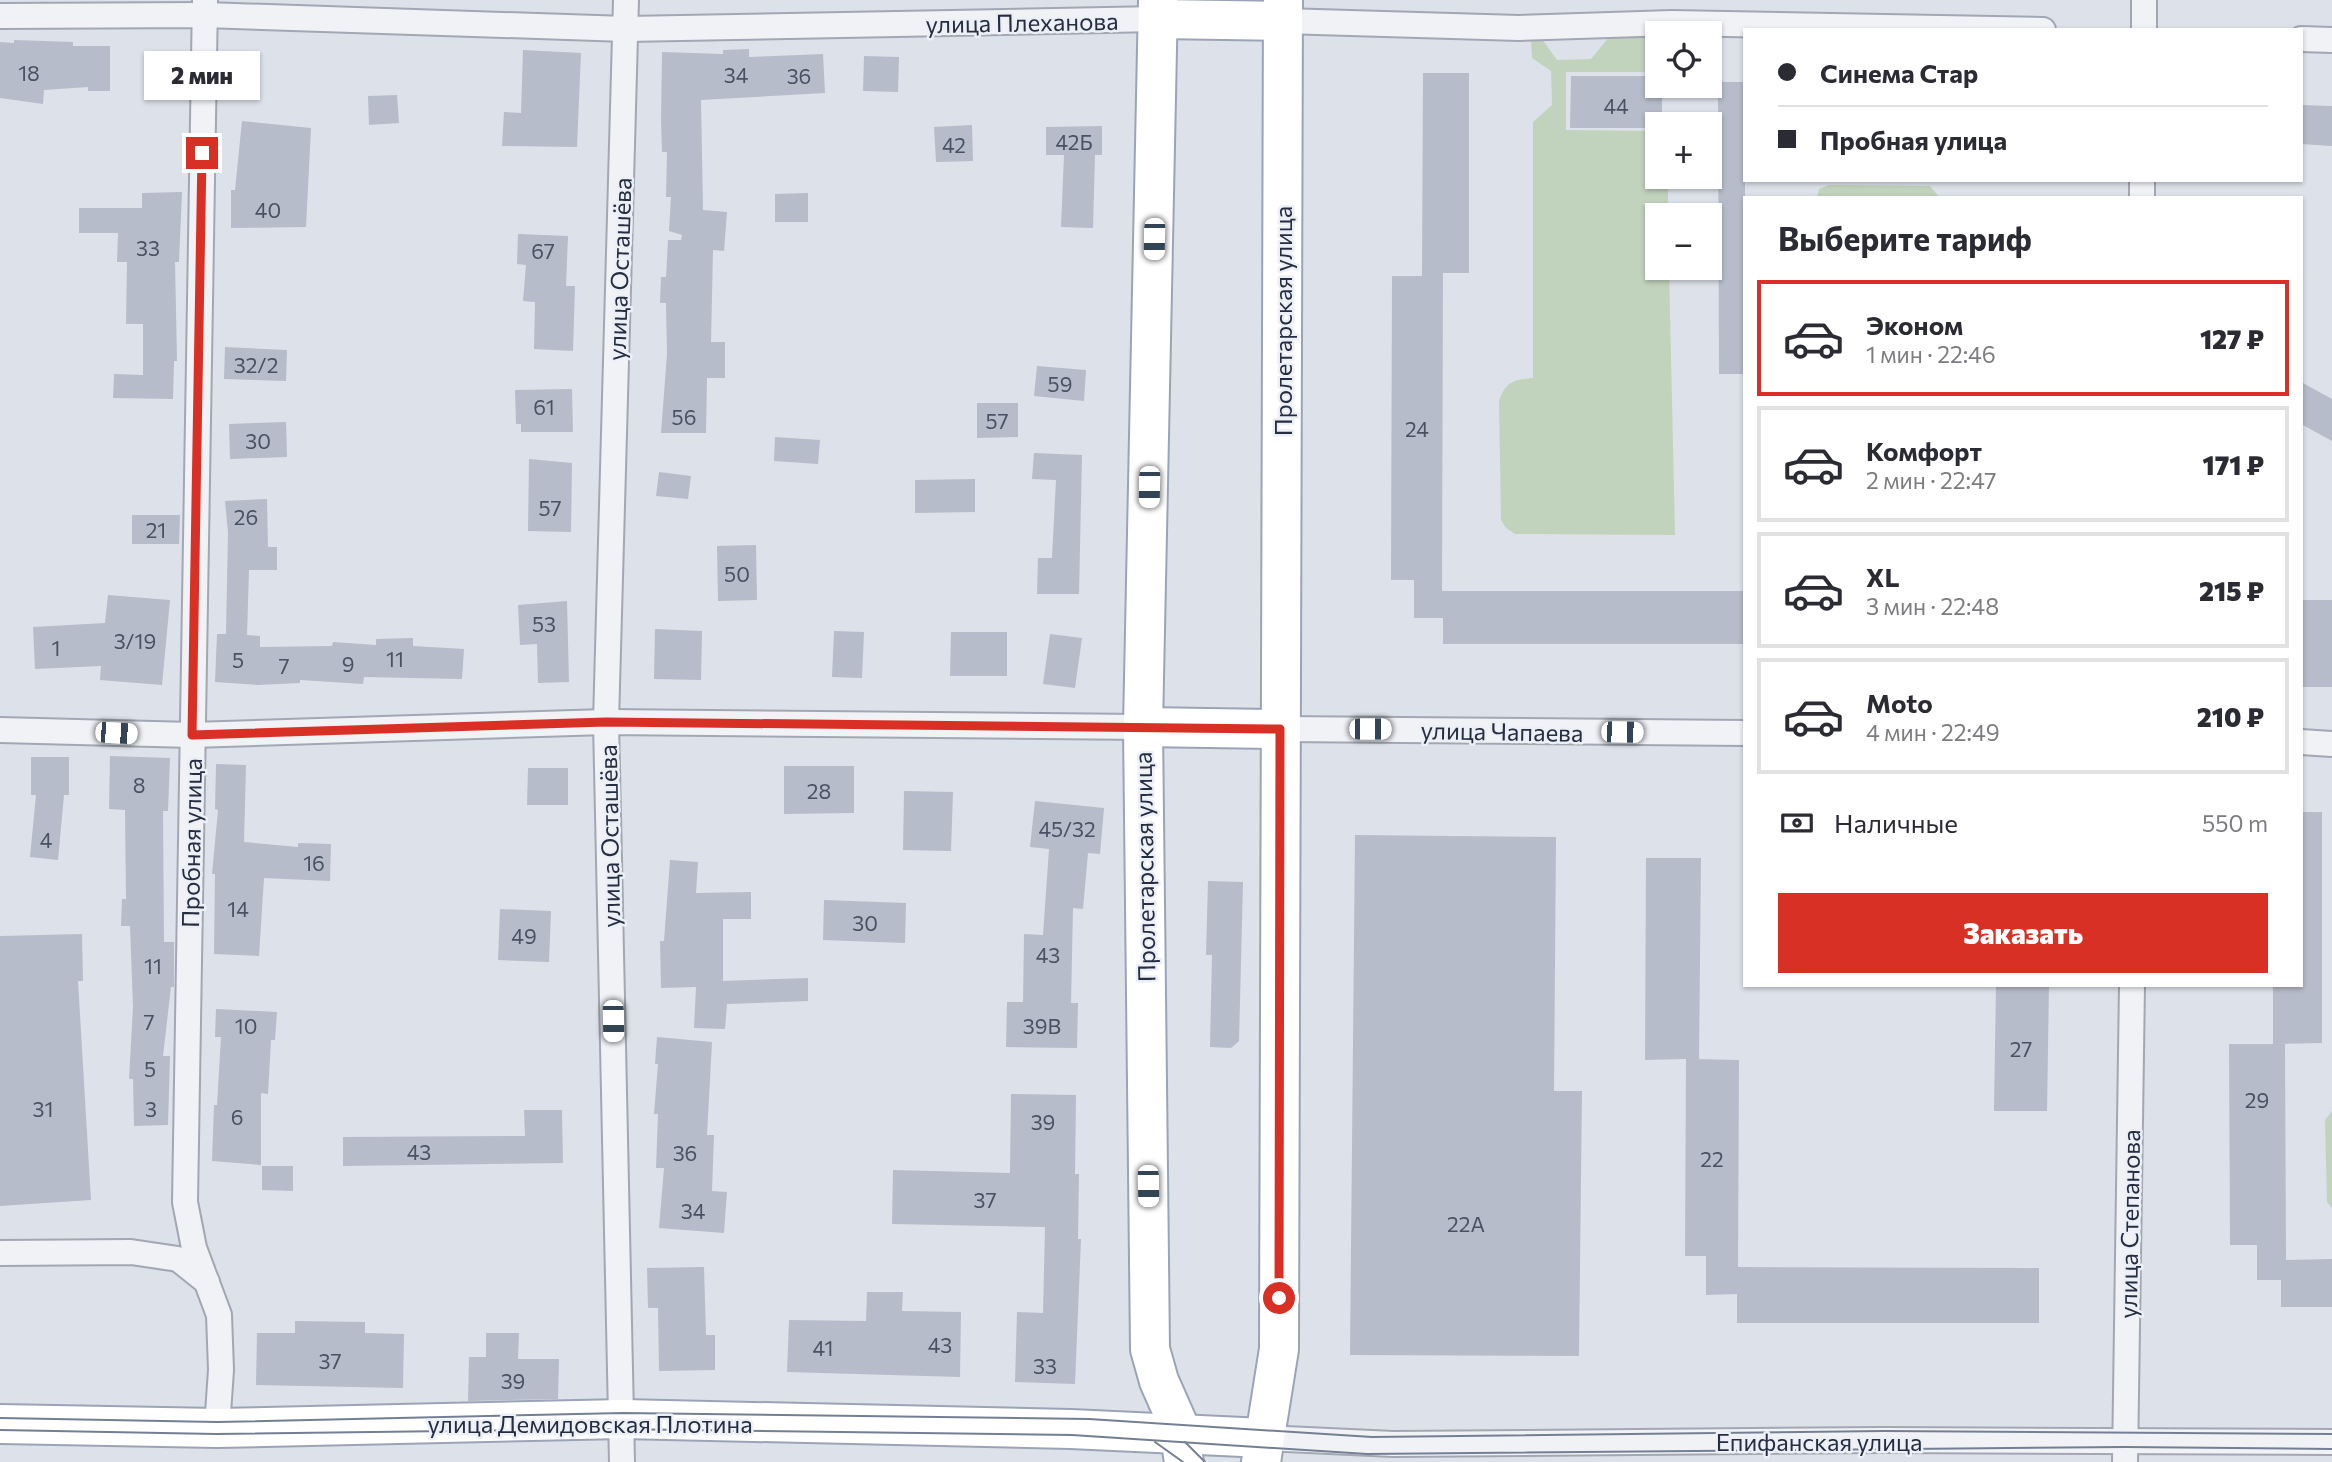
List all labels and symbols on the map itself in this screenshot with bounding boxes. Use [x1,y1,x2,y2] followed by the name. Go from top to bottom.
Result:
[925,6,1119,38] street label: улица Плеханова
[144,52,260,100] callout: 2 мин
[18,60,40,85] house number: 18
[724,62,749,87] house number: 34
[787,63,811,88] house number: 36
[1603,93,1629,118] house number: 44
[1055,129,1093,154] house number: 42Б
[942,132,966,157] house number: 42
[186,137,218,169] route end
[601,177,637,361] street label: улица Осташёва
[255,197,281,222] house number: 40
[1268,206,1297,436] street label: Пролетарская улица
[1144,218,1165,260] car
[136,235,160,260] house number: 33
[531,238,555,263] house number: 67
[234,352,278,377] house number: 32/2
[1048,371,1072,396] house number: 59
[533,394,555,419] house number: 61
[672,404,696,429] house number: 56
[985,408,1009,433] house number: 57
[1405,416,1429,441] house number: 24
[245,428,271,453] house number: 30
[1139,466,1160,508] car
[538,495,562,520] house number: 57
[234,504,258,529] house number: 26
[146,517,166,542] house number: 21
[724,561,750,586] house number: 50
[532,611,556,636] house number: 53
[114,628,156,653] house number: 3/19
[52,635,60,660] house number: 1
[386,646,404,671] house number: 11
[232,647,244,672] house number: 5
[342,651,354,676] house number: 9
[278,653,290,678] house number: 7
[1420,715,1584,747] street label: улица Чапаева
[1350,719,1392,740] car
[95,721,138,745] car
[1601,721,1644,743] car
[593,744,625,928] street label: улица Осташёва
[1127,752,1161,982] street label: Пролетарская улица
[175,758,207,928] street label: Пробная улица
[133,772,145,797] house number: 8
[807,778,831,803] house number: 28
[1038,816,1096,841] house number: 45/32
[40,827,53,852] house number: 4
[303,850,325,875] house number: 16
[227,896,249,921] house number: 14
[852,910,878,935] house number: 30
[511,923,537,948] house number: 49
[1036,942,1060,967] house number: 43
[144,953,162,978] house number: 11
[603,1000,624,1042] car
[143,1009,155,1034] house number: 7
[235,1013,257,1038] house number: 10
[1023,1013,1061,1038] house number: 39В
[2010,1036,2032,1061] house number: 27
[144,1056,156,1081] house number: 5
[2245,1087,2269,1112] house number: 29
[33,1096,53,1121] house number: 31
[145,1096,157,1121] house number: 3
[231,1104,243,1129] house number: 6
[1031,1109,1055,1134] house number: 39
[2113,1129,2145,1319] street label: улица Степанова
[407,1139,431,1164] house number: 43
[673,1140,697,1165] house number: 36
[1700,1146,1724,1171] house number: 22
[1138,1165,1159,1207] car
[974,1187,996,1212] house number: 37
[681,1198,706,1223] house number: 34
[1447,1211,1485,1236] house number: 22А
[1263,1282,1295,1314] route start
[928,1332,952,1357] house number: 43
[813,1335,833,1360] house number: 41
[319,1348,341,1373] house number: 37
[1033,1353,1057,1378] house number: 33
[501,1368,525,1393] house number: 39
[427,1409,753,1438] street label: улица Демидовская Плотина
[1716,1427,1922,1456] street label: Епифанская улица

